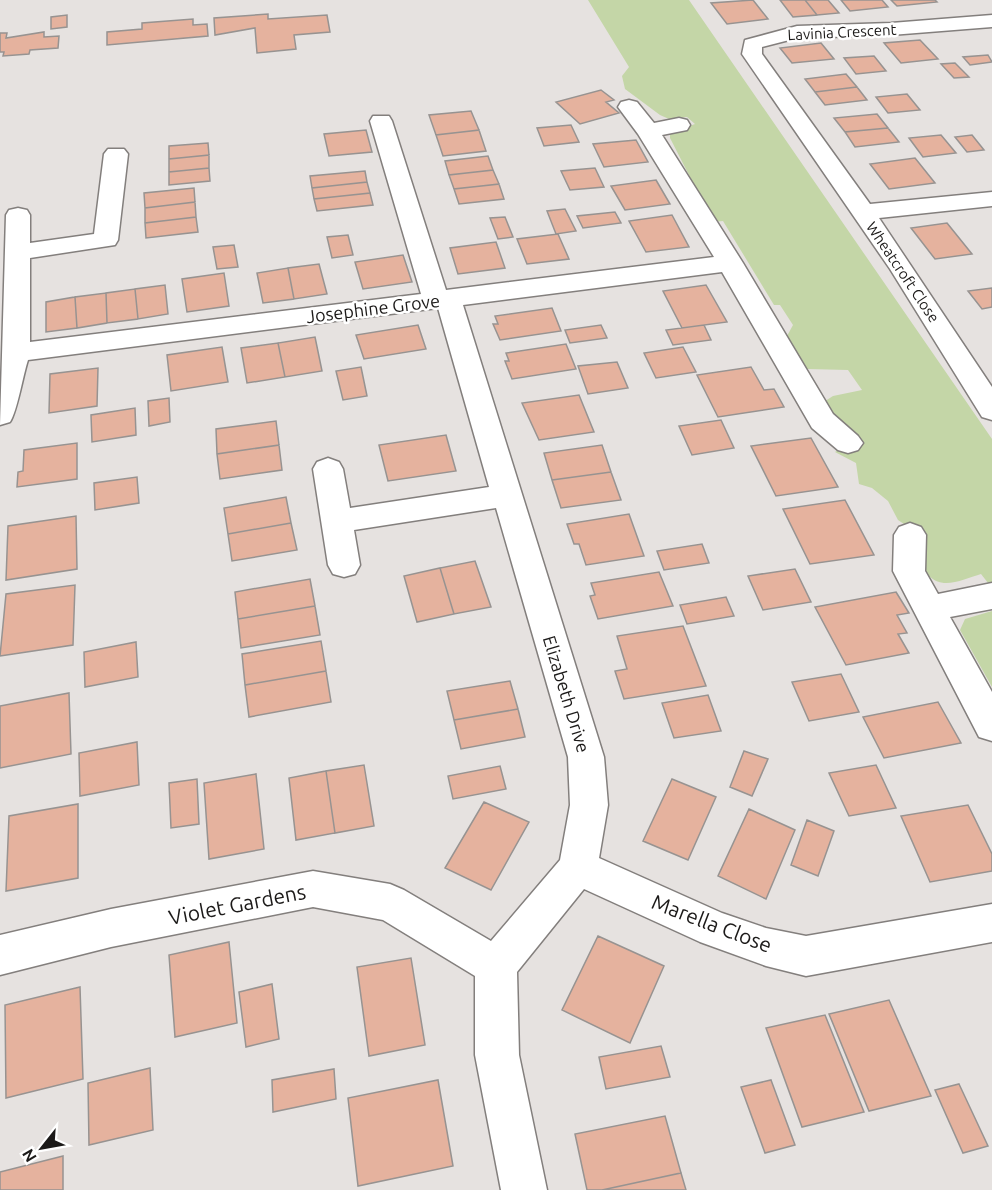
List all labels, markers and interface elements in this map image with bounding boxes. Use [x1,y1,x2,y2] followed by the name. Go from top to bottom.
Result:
[787,21,897,43] street label: Lavinia Crescent
[863,219,943,325] street label: Wheatcroft Close
[305,290,441,326] street label: Josephine Grove
[540,633,594,755] street label: Elizabeth Drive
[166,879,308,929] street label: Violet Gardens
[649,889,775,957] street label: Marella Close
[12,1118,72,1178] north arrow
[18,1146,40,1165] text: N

